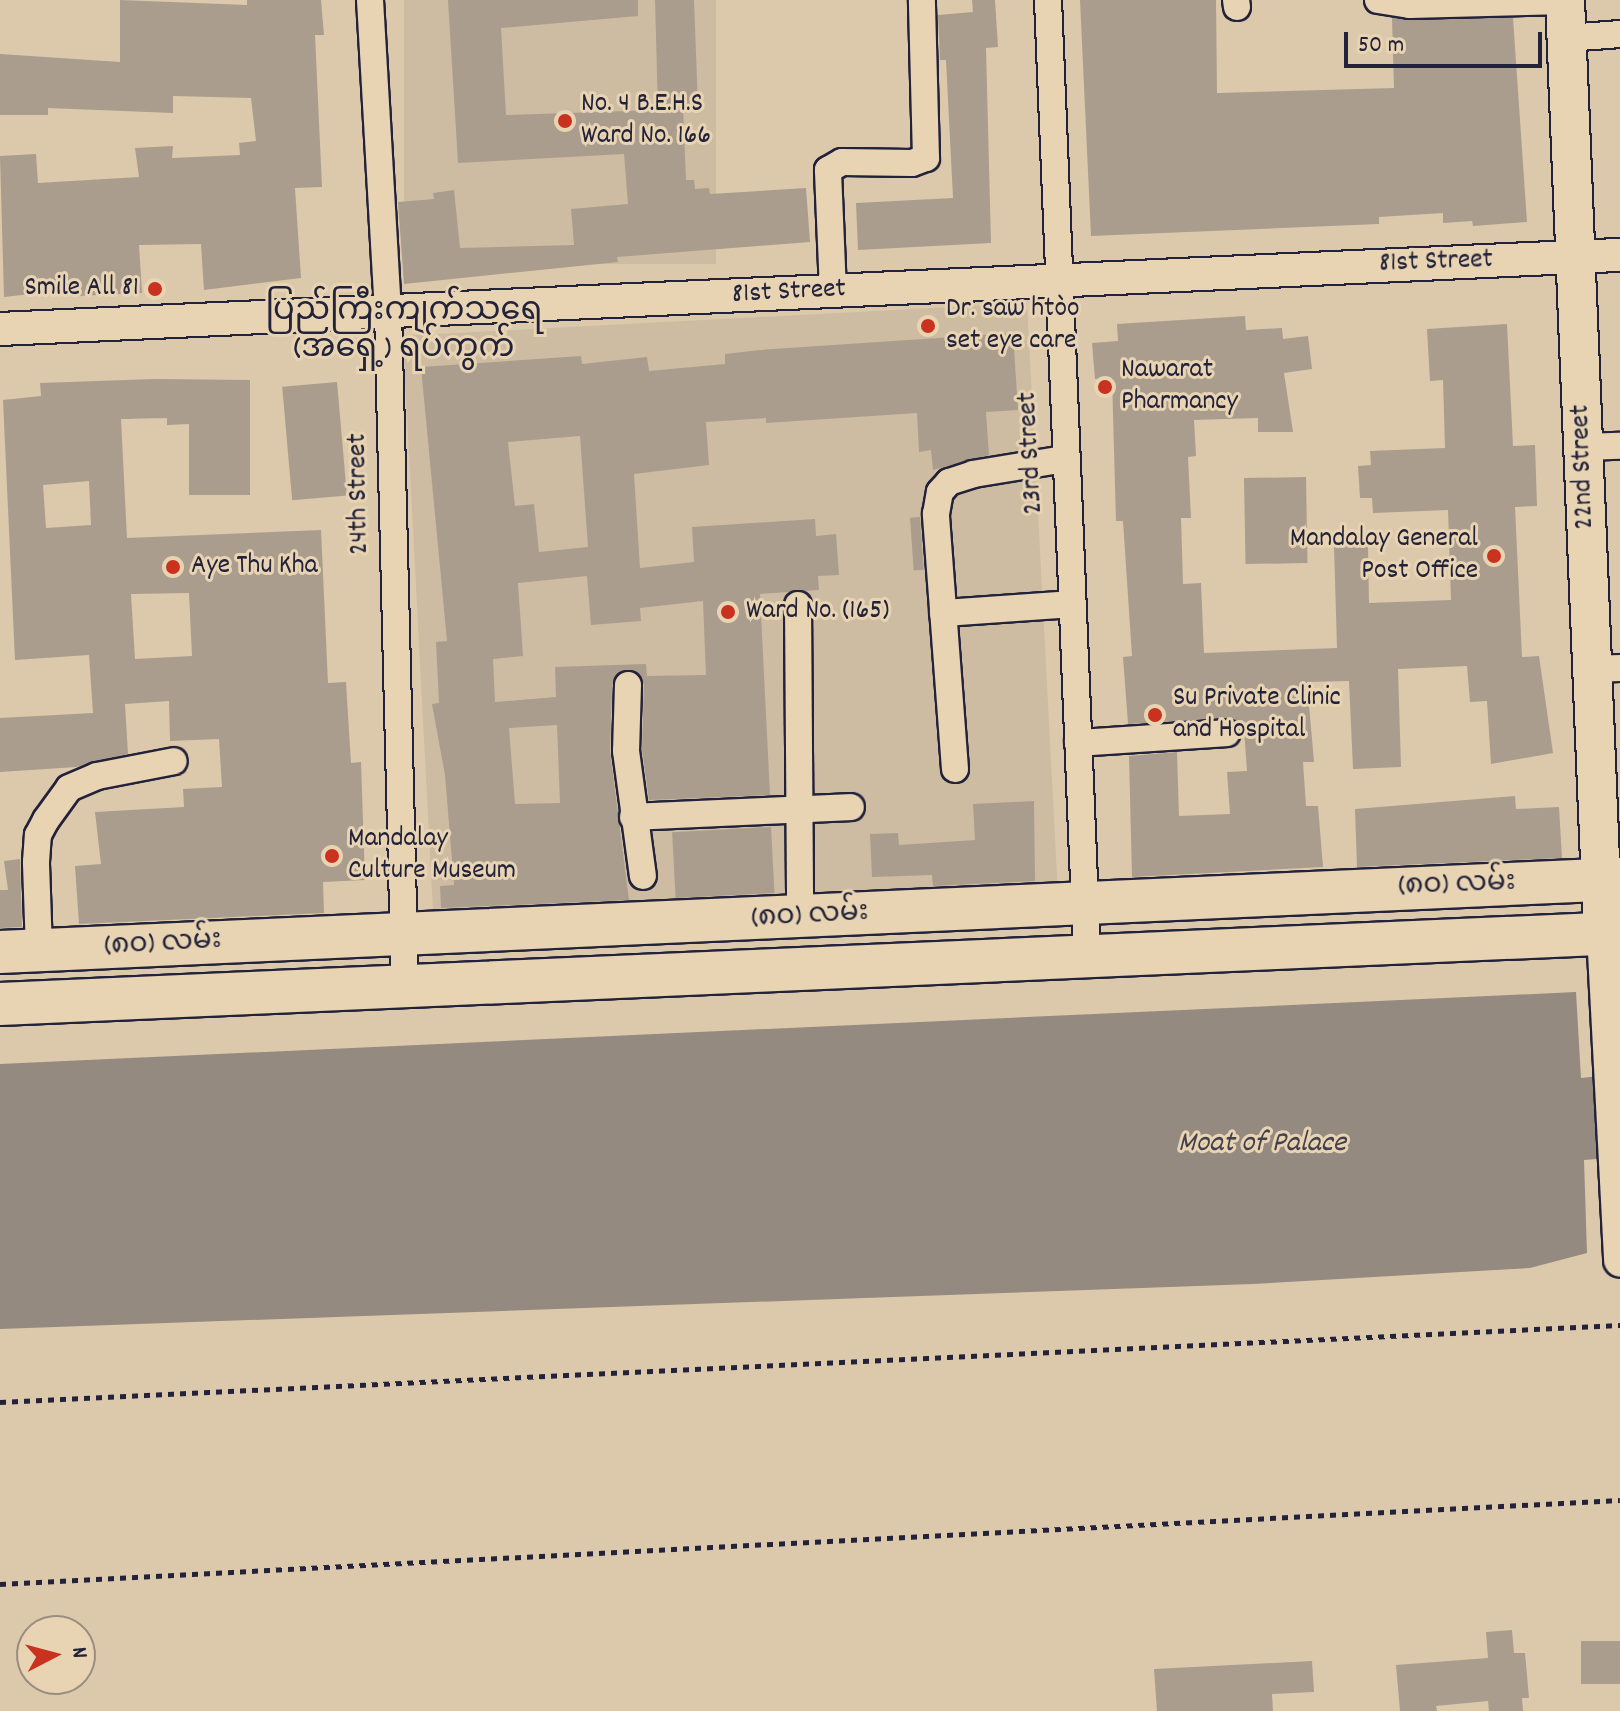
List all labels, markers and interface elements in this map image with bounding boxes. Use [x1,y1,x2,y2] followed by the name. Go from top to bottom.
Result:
[1348,16,1546,66] scale bar
[1358,29,1404,63] text: 50 m
[581,88,711,154] place label: No. 4 B.E.H.S Ward No. 166
[556,112,574,130] marker: No. 4 B.E.H.S Ward No. 166
[1378,244,1494,282] street label: 81st Street
[25,272,139,306] place label: Smile All 81
[731,273,847,313] street label: 81st Street
[146,280,164,298] marker: Smile All 81
[946,293,1079,359] place label: Dr. saw htòo set eye care
[266,295,542,370] district label: ပြည်ကြီးကျက်သရေ (အရှေ့) ရပ်ကွက်
[917,315,939,337] marker: Dr. saw htòo set eye care
[1121,354,1238,420] place label: Nawarat Pharmancy
[1096,378,1114,396] marker: Nawarat Pharmancy
[1012,391,1052,515] street label: 23rd Street
[1565,404,1603,530] street label: 22nd Street
[342,433,378,555] street label: 24th Street
[1290,523,1478,589] place label: Mandalay General Post Office
[1485,547,1503,565] marker: Mandalay General Post Office
[191,550,318,584] place label: Aye Thu Kha
[162,556,184,578] marker: Aye Thu Kha
[746,595,889,629] place label: Ward No. (165)
[717,601,739,623] marker: Ward No. (165)
[1173,682,1341,748] place label: Su Private Clinic and Hospital
[1144,704,1166,726] marker: Su Private Clinic and Hospital
[348,823,516,889] place label: Mandalay Culture Museum
[323,847,341,865] marker: Mandalay Culture Museum
[1398,867,1516,905] street label: (၈၀) လမ်း
[751,897,869,937] street label: (၈၀) လမ်း
[104,925,222,965] street label: (၈၀) လမ်း
[1178,1127,1346,1163] water label: Moat of Palace
[16,1615,96,1695] north arrow
[62,1646,94,1660] text: N

